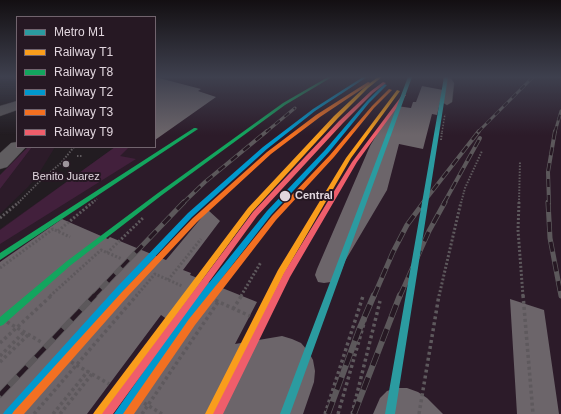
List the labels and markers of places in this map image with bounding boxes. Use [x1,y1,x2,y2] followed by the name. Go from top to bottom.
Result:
[61,159,71,169] marker: Benito Juarez
[32,170,100,184] place label: Benito Juarez
[278,189,292,203] marker: Central
[295,189,333,203] place label: Central

